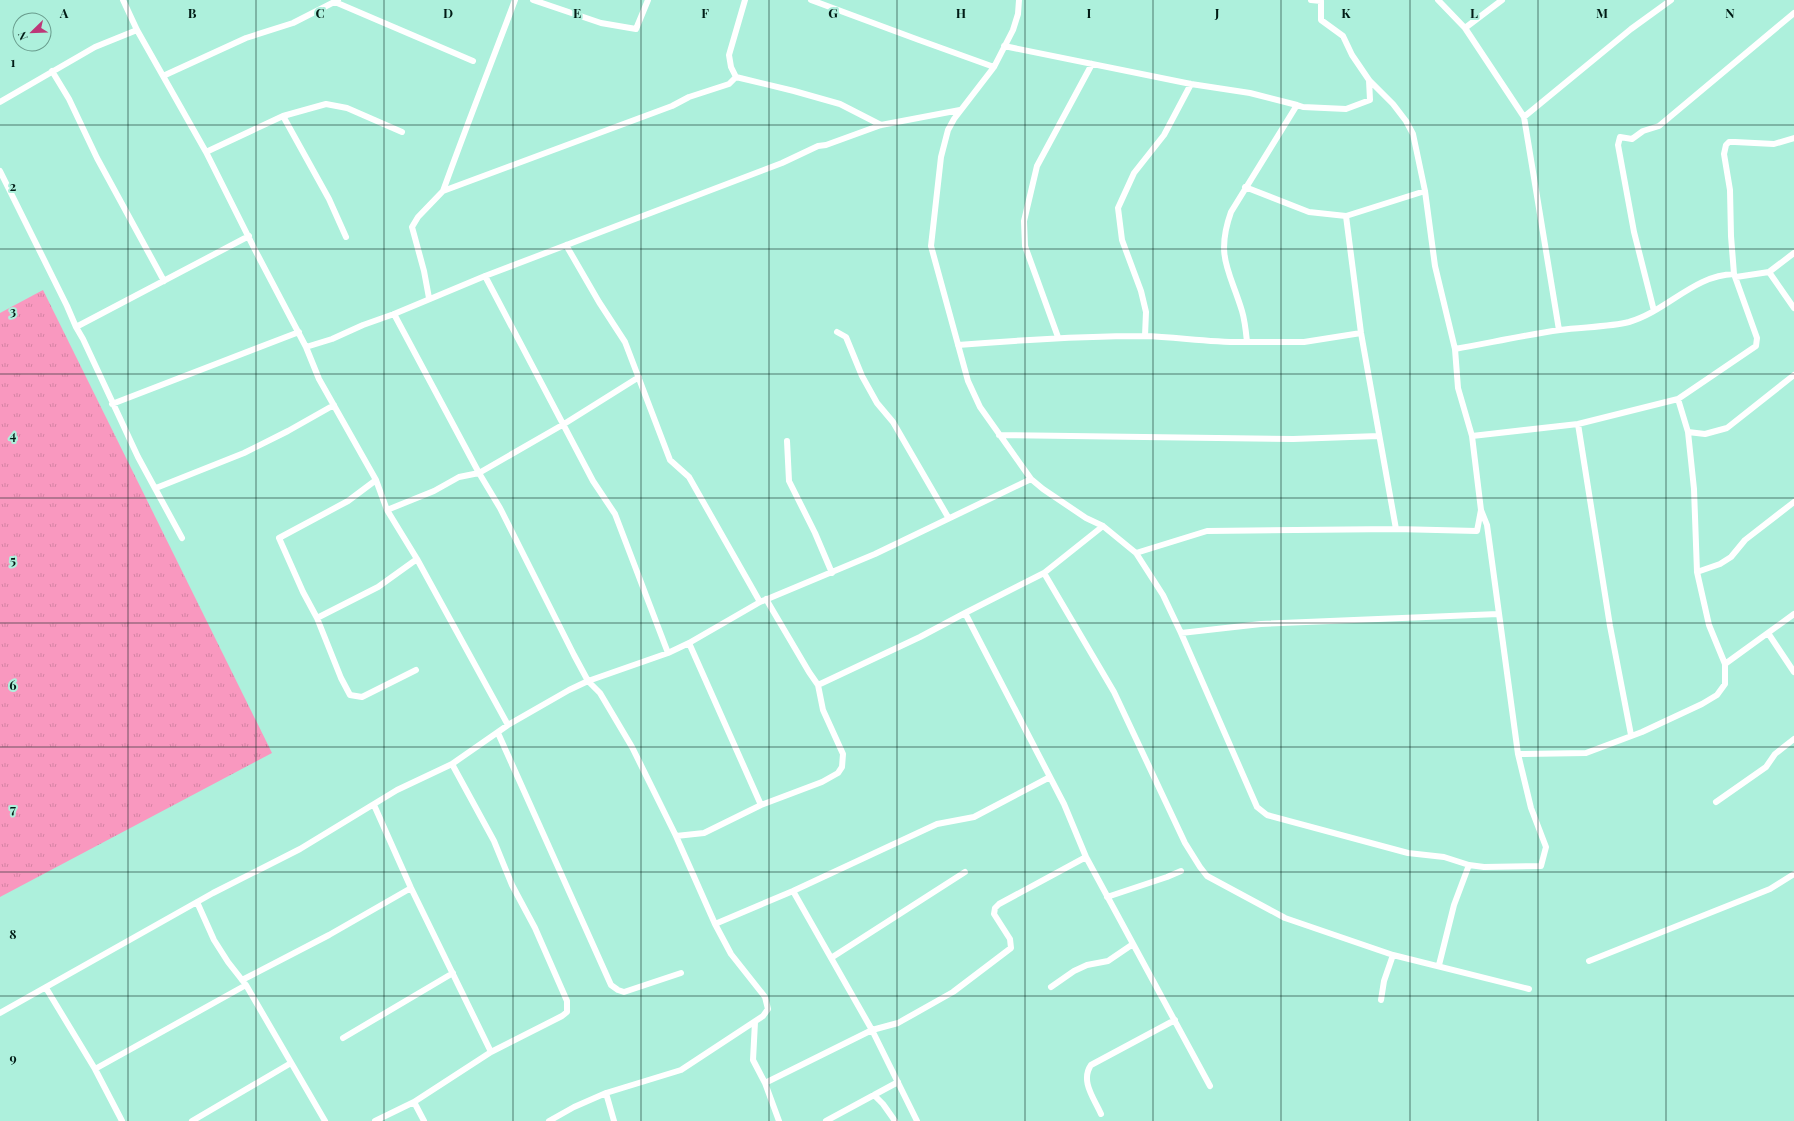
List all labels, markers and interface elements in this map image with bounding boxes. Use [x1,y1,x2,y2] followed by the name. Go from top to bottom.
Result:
[59,4,69,21] text: A
[188,4,197,21] text: B
[315,4,325,21] text: C
[443,4,453,21] text: D
[573,4,581,21] text: E
[701,4,709,21] text: F
[828,4,838,21] text: G
[956,4,966,21] text: H
[1087,4,1092,21] text: I
[1214,4,1220,21] text: J
[1341,4,1351,21] text: K
[1470,4,1478,21] text: L
[1596,4,1608,21] text: M
[1725,4,1735,21] text: N
[12,12,52,52] north arrow
[14,29,31,43] text: N
[11,53,16,70] text: 1
[10,177,17,194] text: 2
[10,302,16,319] text: 3
[10,426,17,443] text: 4
[10,551,16,568] text: 5
[9,676,17,693] text: 6
[10,800,16,817] text: 7
[9,925,17,942] text: 8
[9,1049,17,1066] text: 9

